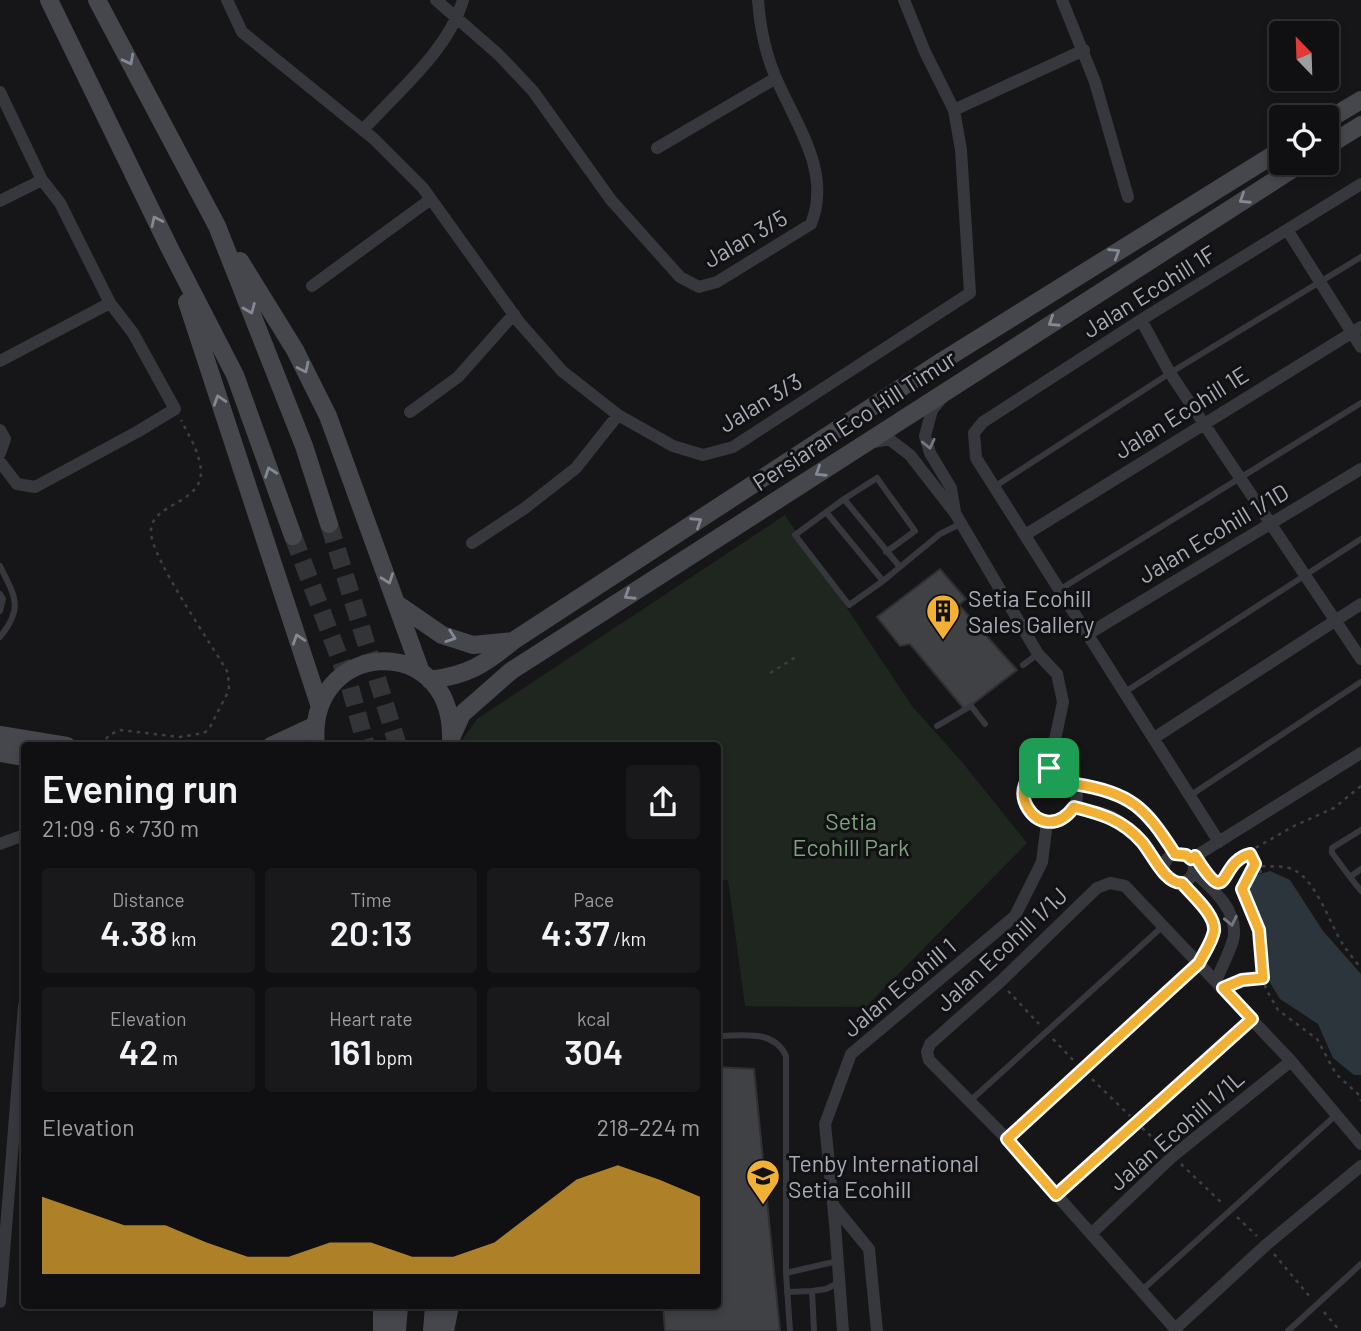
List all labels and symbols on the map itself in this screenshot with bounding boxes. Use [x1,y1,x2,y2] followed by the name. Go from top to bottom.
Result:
[1269,21,1339,91] north arrow
[121,53,135,65] one-way arrow
[1239,191,1252,204] one-way arrow
[698,203,792,273] street label: Jalan 3/5
[150,216,164,228] one-way arrow
[1077,239,1221,343] street label: Jalan Ecohill 1F
[1108,249,1121,262] one-way arrow
[241,302,255,314] one-way arrow
[1047,313,1060,326] one-way arrow
[747,343,961,496] street label: Persiaran Eco Hill Timur
[1109,360,1253,464] street label: Jalan Ecohill 1E
[296,361,310,373] one-way arrow
[713,366,807,438] street label: Jalan 3/3
[213,394,227,406] one-way arrow
[921,437,935,449] one-way arrow
[815,464,828,477] one-way arrow
[264,466,278,478] one-way arrow
[1133,477,1293,589] street label: Jalan Ecohill 1/1D
[689,517,702,530] one-way arrow
[380,572,394,584] one-way arrow
[968,584,1095,638] place label: Setia Ecohill Sales Gallery
[624,587,637,600] one-way arrow
[924,592,962,641] building icon: Setia Ecohill Sales Gallery
[444,629,456,643] one-way arrow
[292,634,306,646] one-way arrow
[1019,738,1079,798] pin
[793,807,909,861] park label: Setia Ecohill Park
[929,881,1073,1017] street label: Jalan Ecohill 1/1J
[1222,915,1237,927] one-way arrow
[837,932,961,1042] street label: Jalan Ecohill 1
[1103,1064,1249,1196] street label: Jalan Ecohill 1/1L
[788,1149,979,1203] place label: Tenby International Setia Ecohill
[744,1157,782,1206] school or university icon: Tenby International Setia Ecohill

